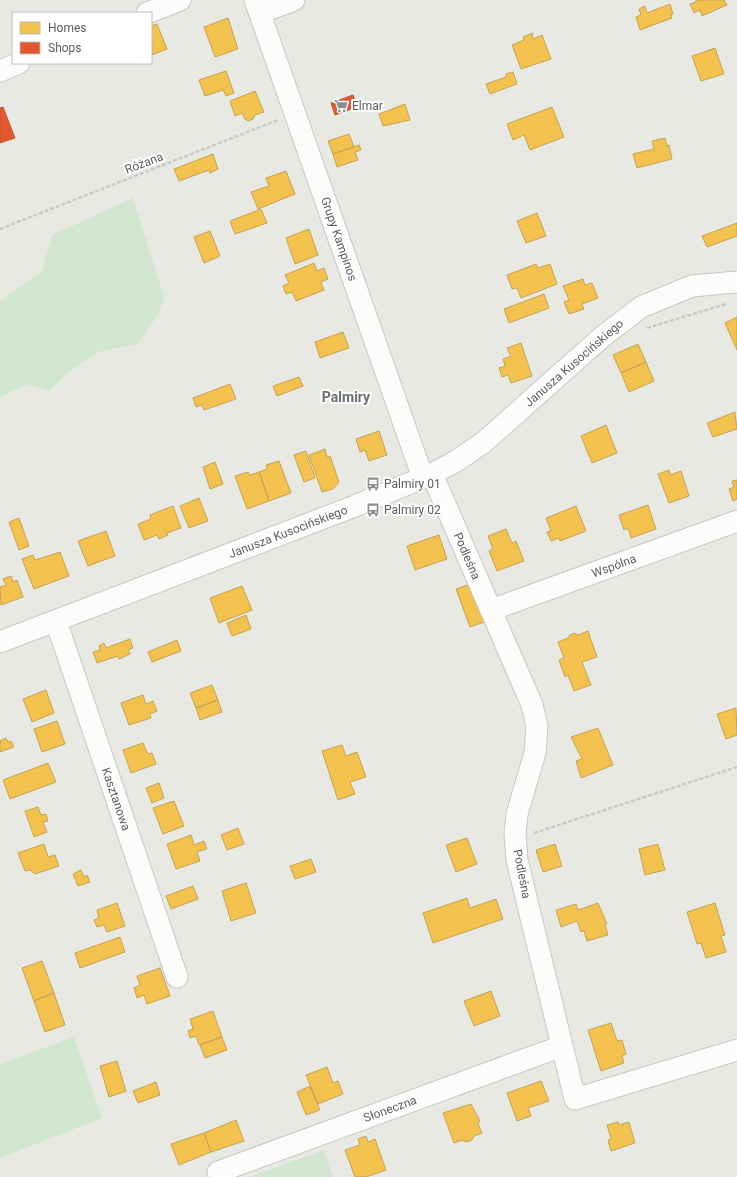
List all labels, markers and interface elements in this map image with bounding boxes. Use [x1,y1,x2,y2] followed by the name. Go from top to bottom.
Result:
[12,12,152,64] legend
[48,21,86,35] text: Homes
[48,41,82,55] text: Shops
[333,98,349,114] supermarket icon: Elmar
[352,99,383,113] place label: Elmar
[123,149,165,177] street label: Różana
[318,195,360,283] street label: Grupy Kampinos
[522,316,626,410] street label: Janusza Kusocińskiego
[322,389,371,405] district label: Palmiry
[365,476,381,492] bus stop icon: Palmiry 01
[384,477,441,491] place label: Palmiry 01
[365,502,381,518] bus stop icon: Palmiry 02
[227,503,349,561] street label: Janusza Kusocińskiego
[384,503,441,517] place label: Palmiry 02
[451,530,483,582] street label: Podleśna
[590,551,638,581] street label: Wspólna
[99,766,133,832] street label: Kasztanowa
[510,848,534,900] street label: Podleśna
[361,1093,419,1125] street label: Słoneczna

